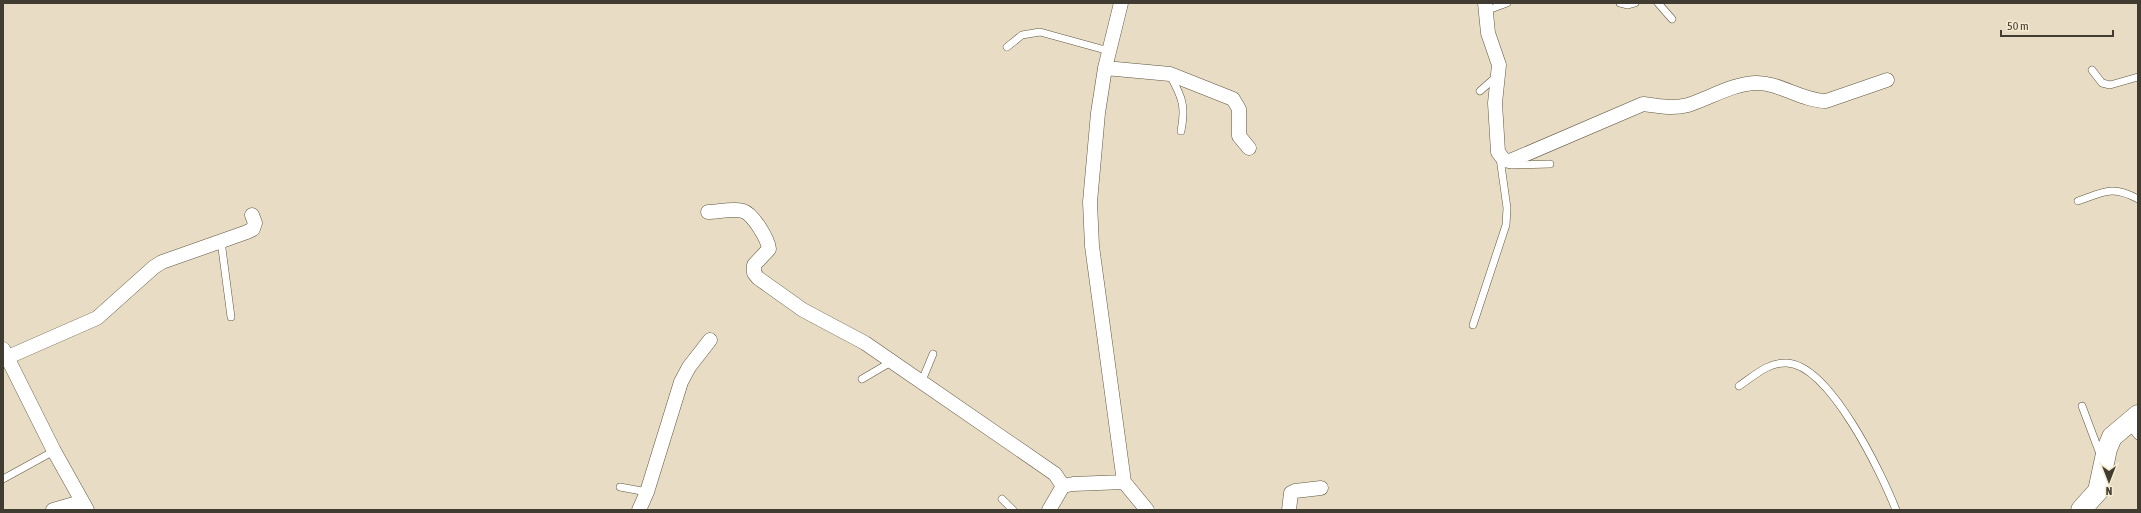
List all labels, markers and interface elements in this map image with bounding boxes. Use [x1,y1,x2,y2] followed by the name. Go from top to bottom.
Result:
[2001,12,2113,38] scale bar
[2007,19,2029,33] text: 50 m
[2089,461,2129,501] north arrow
[2106,485,2112,497] text: N

